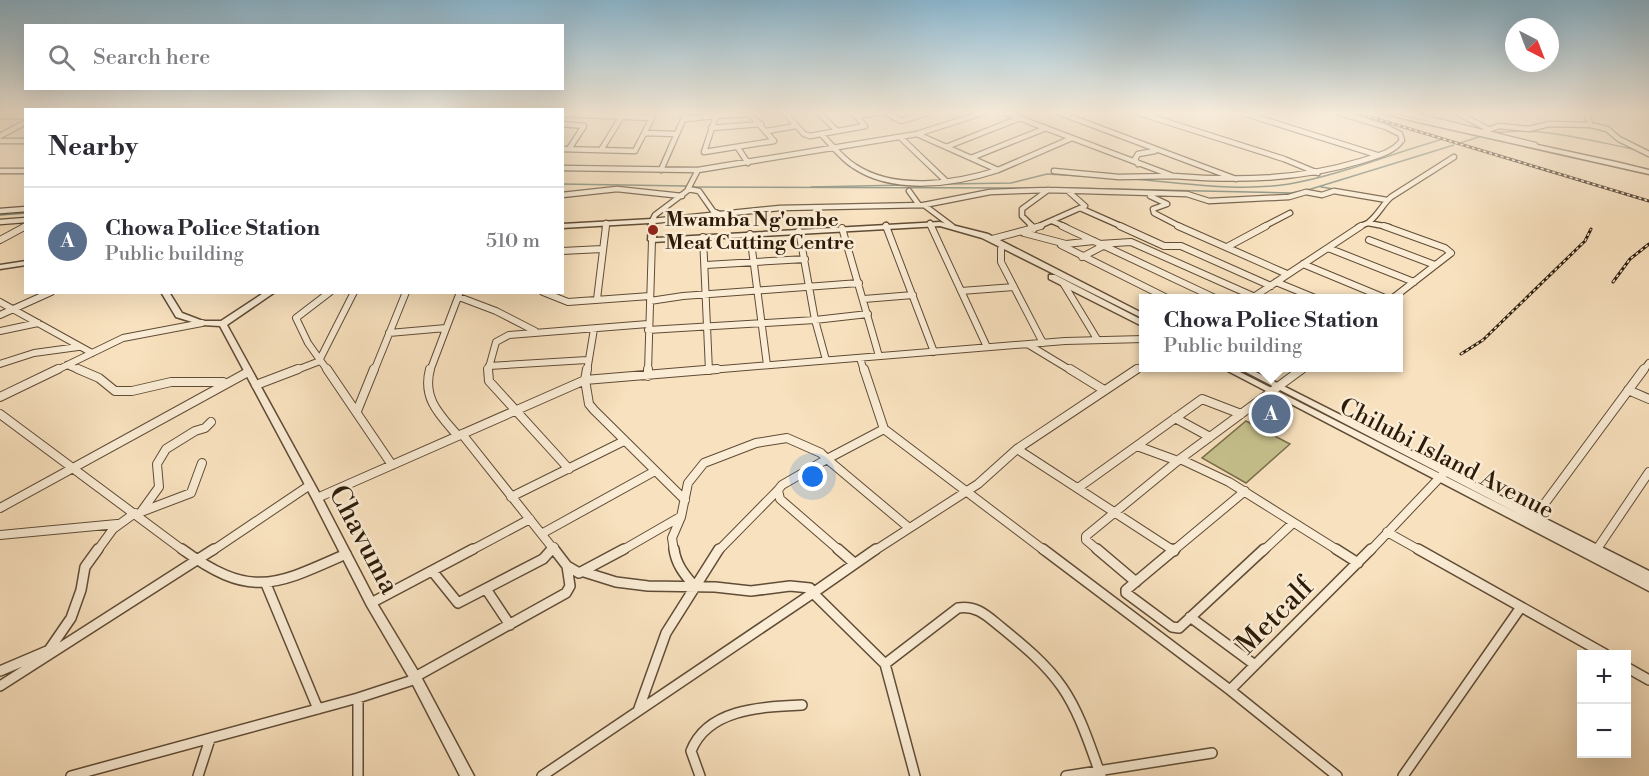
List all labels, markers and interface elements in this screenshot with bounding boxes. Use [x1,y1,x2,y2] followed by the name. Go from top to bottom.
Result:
[1505,18,1559,72] north arrow
[24,24,564,90] search box
[45,41,78,74] icon: search
[93,44,210,71] text: Search here
[48,131,138,163] text: Nearby
[665,208,854,256] place label: Mwamba Ng'ombe Meat Cutting Centre
[105,215,320,242] text: Chowa Police Station
[646,223,660,237] marker: Mwamba Ng'ombe Meat Cutting Centre
[60,229,75,254] text: A
[486,229,540,254] text: 510 m
[105,242,244,267] text: Public building
[1139,294,1403,372] popup
[1164,307,1379,334] text: Chowa Police Station
[1164,334,1302,359] text: Public building
[1252,392,1290,436] pin: A
[1334,392,1559,526] street label: Chilubi Island Avenue
[798,462,827,491] your location
[320,479,407,601] street label: Chavuma
[1229,569,1322,662] street label: Metcalf
[1577,650,1631,758] map controls
[1577,650,1631,704] button: +
[1577,704,1631,758] button: −

